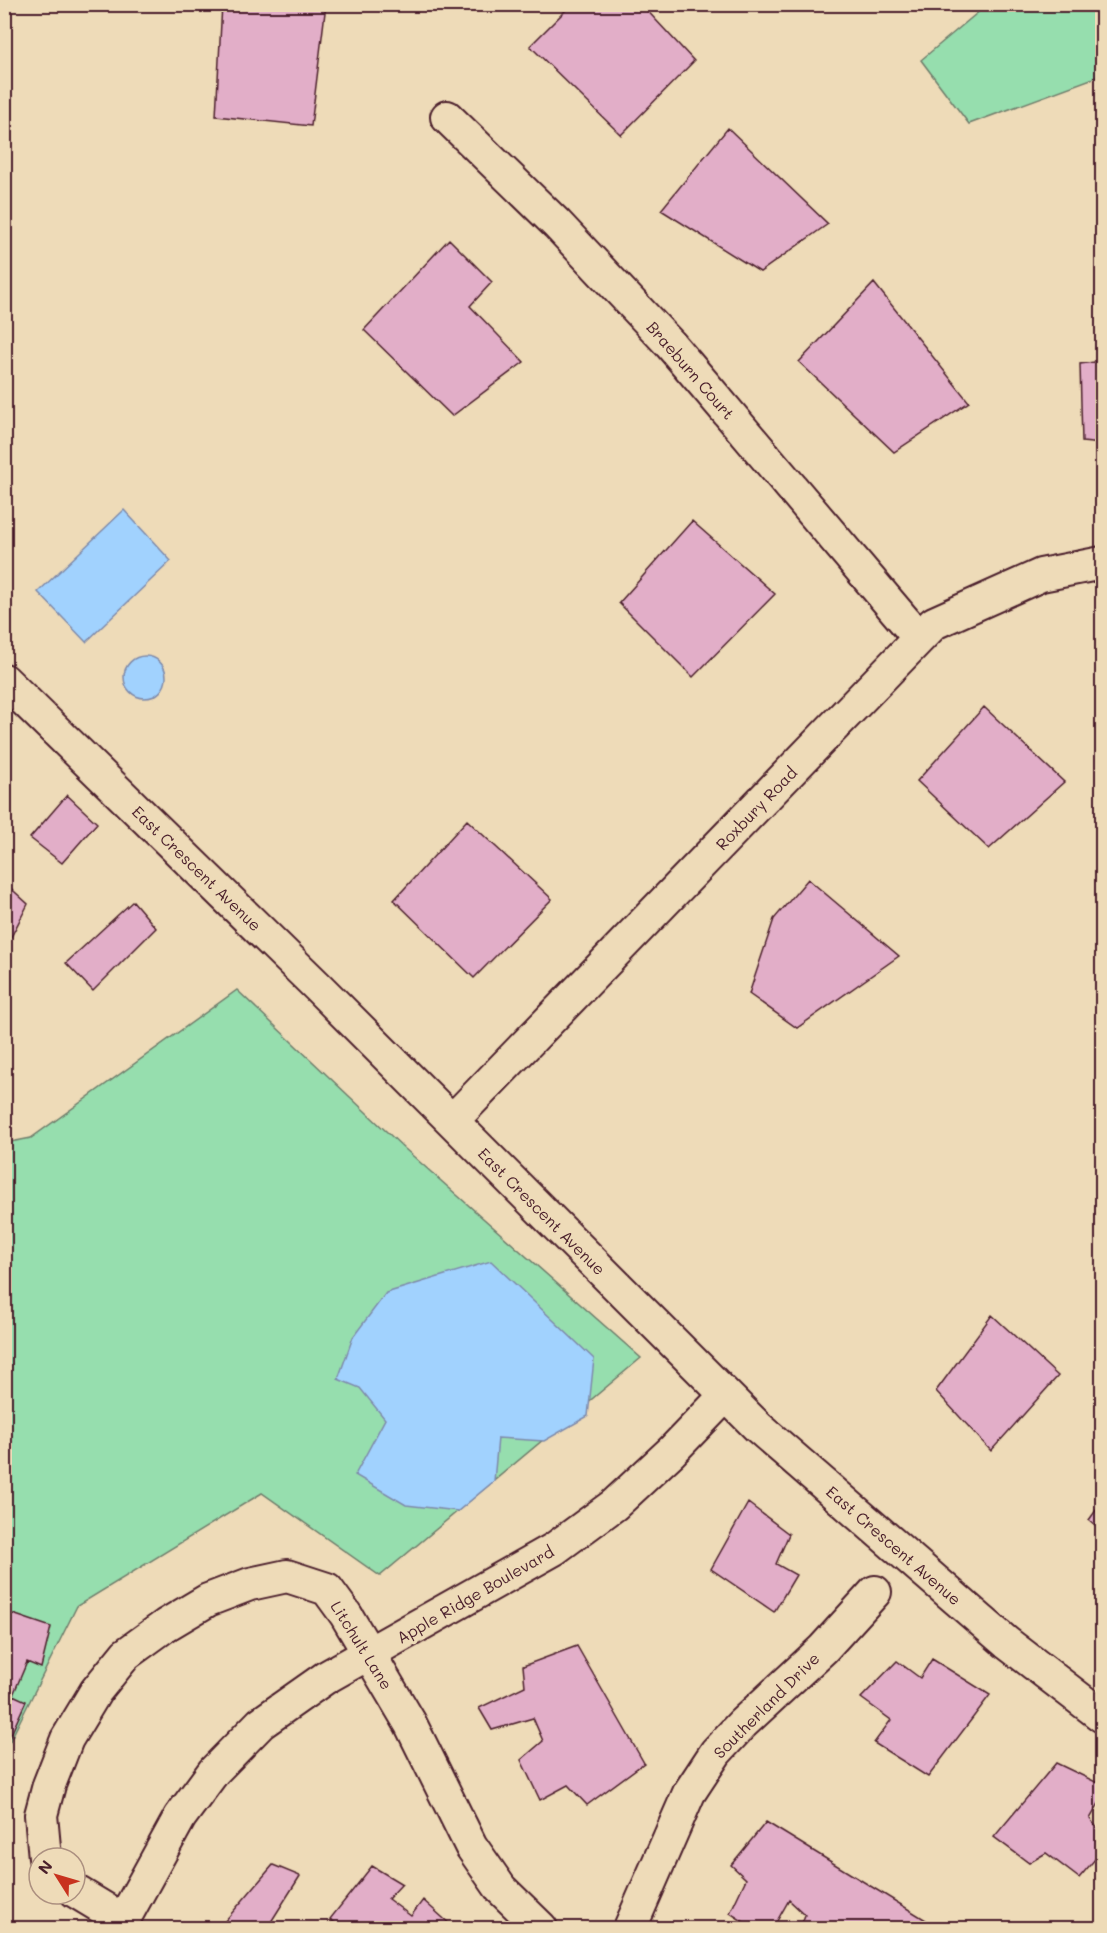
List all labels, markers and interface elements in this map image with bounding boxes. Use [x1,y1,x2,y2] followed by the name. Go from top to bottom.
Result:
[643,316,739,424] street label: Braeburn Court
[711,762,801,854] street label: Roxbury Road
[128,801,266,935] street label: East Crescent Avenue
[474,1143,610,1279] street label: East Crescent Avenue
[822,1481,966,1609] street label: East Crescent Avenue
[393,1540,557,1648] street label: Apple Ridge Boulevard
[326,1597,398,1693] street label: Litchult Lane
[708,1647,824,1763] street label: Southerland Drive
[27,1846,87,1906] north arrow
[33,1855,57,1878] text: N

